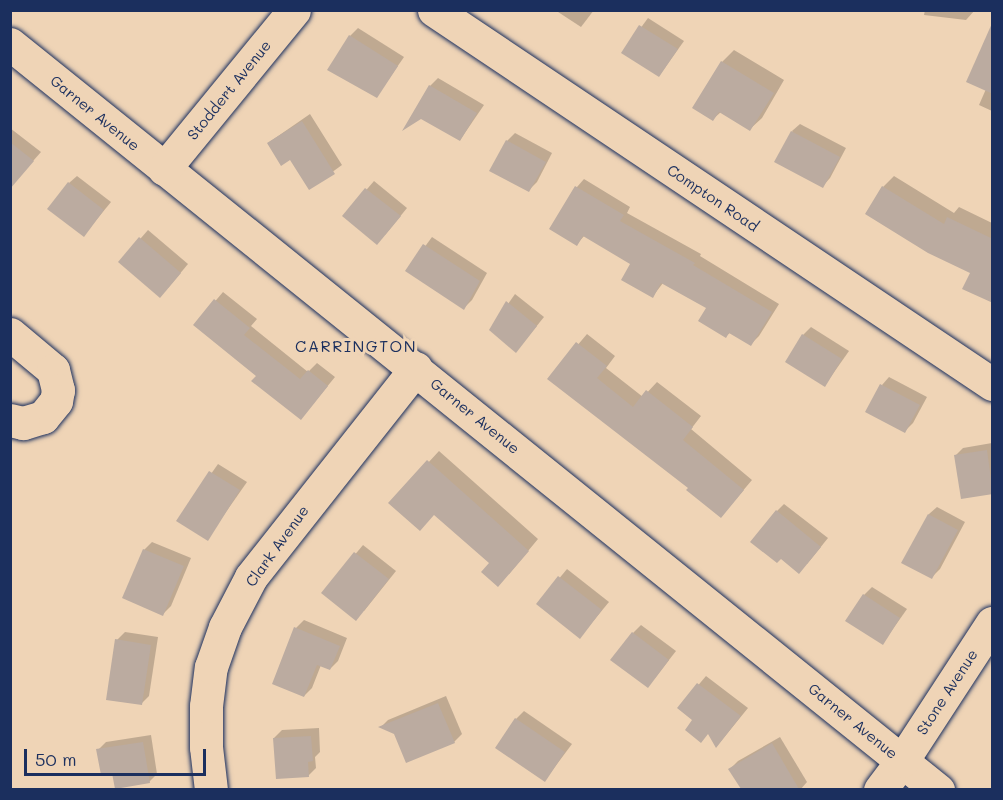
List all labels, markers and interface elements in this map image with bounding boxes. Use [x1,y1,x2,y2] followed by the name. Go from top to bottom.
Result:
[183,37,275,143] street label: Stoddert Avenue
[47,71,143,155] street label: Garner Avenue
[664,161,762,235] street label: Compton Road
[295,336,417,356] district label: CARRINGTON
[427,374,523,458] street label: Garner Avenue
[242,502,312,590] street label: Clark Avenue
[913,646,981,738] street label: Stone Avenue
[805,679,901,763] street label: Garner Avenue
[27,737,208,775] scale bar
[35,747,77,771] text: 50 m

